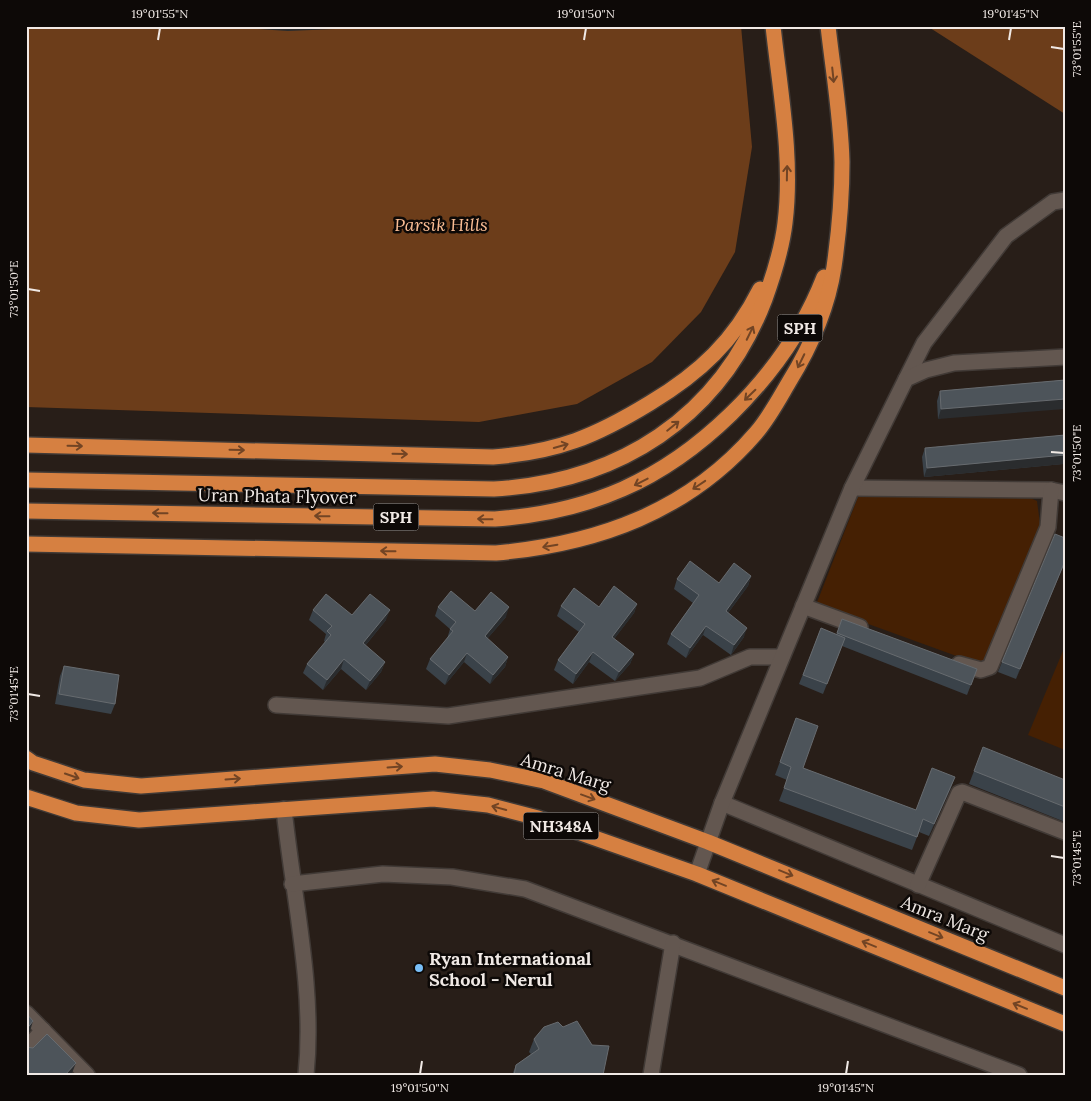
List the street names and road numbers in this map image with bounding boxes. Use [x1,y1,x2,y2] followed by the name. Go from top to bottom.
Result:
[778,314,822,342] road number: SPH
[197,483,357,509] street label: Uran Phata Flyover
[374,504,418,530] road number: SPH
[517,747,615,797] street label: Amra Marg
[524,812,598,839] road number: NH348A
[897,890,993,946] street label: Amra Marg

